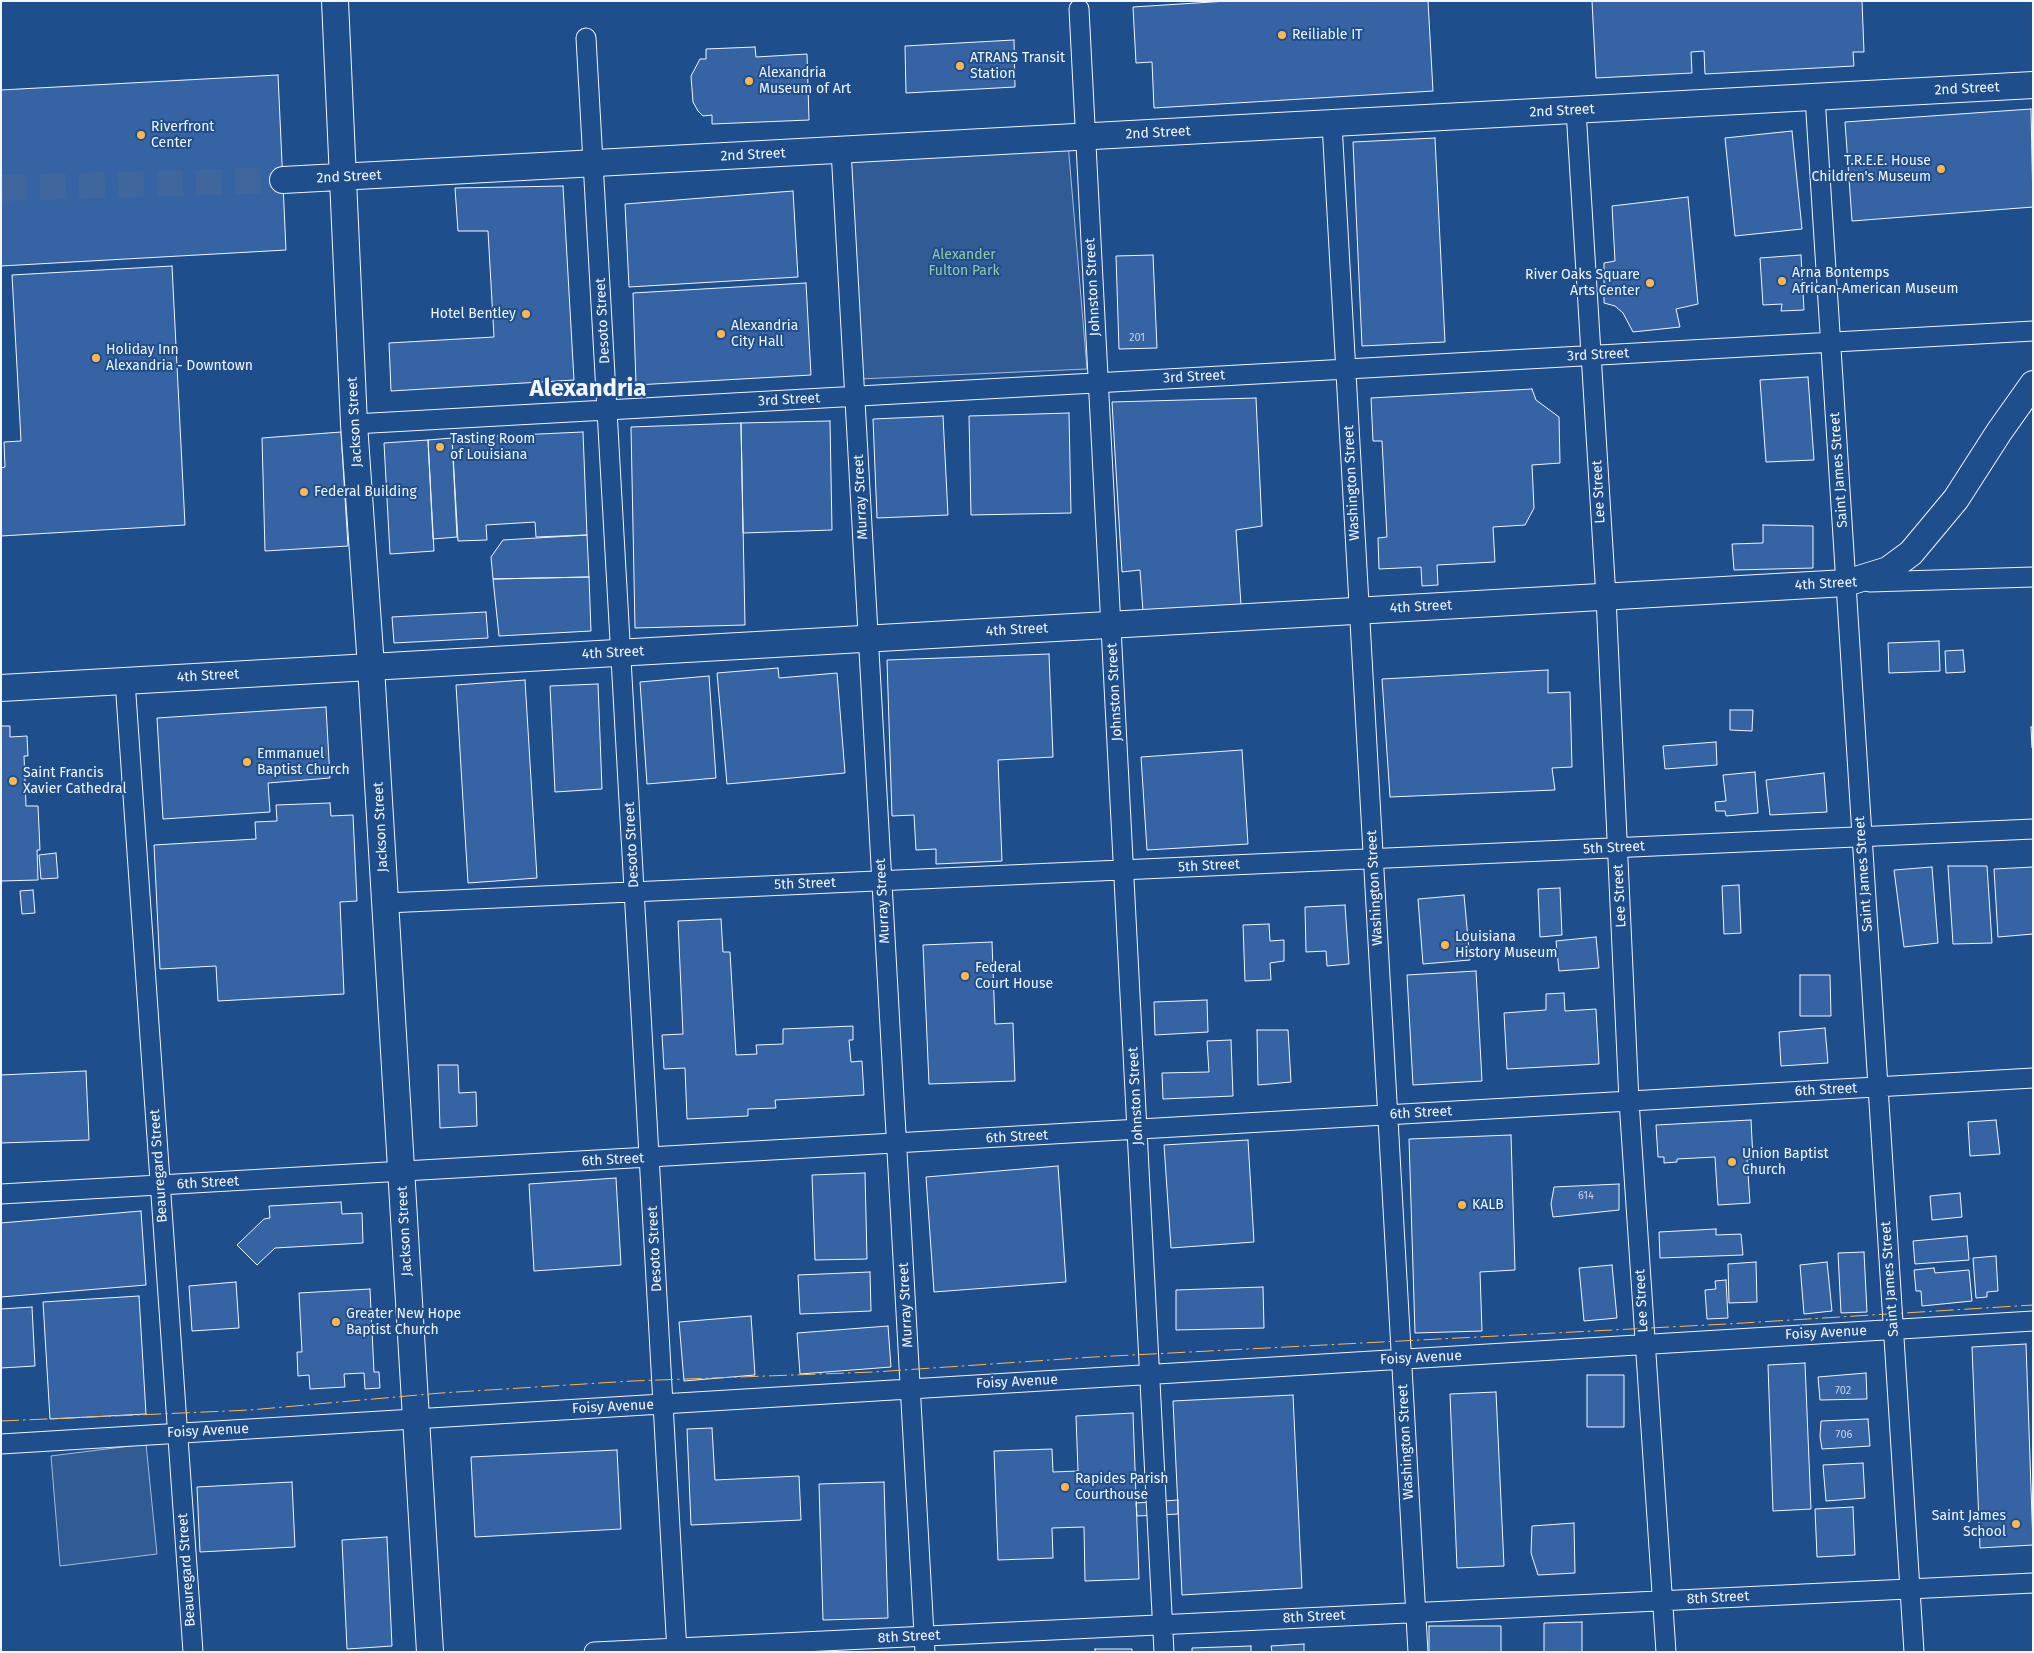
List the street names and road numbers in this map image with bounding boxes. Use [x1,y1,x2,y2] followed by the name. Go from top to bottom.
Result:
[1934,79,2000,99] street label: 2nd Street
[1529,101,1595,121] street label: 2nd Street
[1125,123,1191,143] street label: 2nd Street
[720,145,786,165] street label: 2nd Street
[316,167,382,187] street label: 2nd Street
[1082,237,1104,337] street label: Johnston Street
[592,278,614,364] street label: Desoto Street
[1567,345,1629,365] street label: 3rd Street
[1163,367,1225,387] street label: 3rd Street
[344,376,366,468] street label: Jackson Street
[758,390,820,410] street label: 3rd Street
[1827,412,1851,528] street label: Saint James Street
[1341,425,1363,541] street label: Washington Street
[850,454,872,540] street label: Murray Street
[1589,460,1609,524] street label: Lee Street
[1794,574,1858,594] street label: 4th Street
[1389,597,1453,617] street label: 4th Street
[985,620,1049,640] street label: 4th Street
[1104,642,1126,742] street label: Johnston Street
[581,643,645,663] street label: 4th Street
[176,666,240,686] street label: 4th Street
[370,781,392,873] street label: Jackson Street
[621,802,643,888] street label: Desoto Street
[1852,816,1876,932] street label: Saint James Street
[1364,830,1386,946] street label: Washington Street
[1583,838,1645,858] street label: 5th Street
[1178,856,1240,876] street label: 5th Street
[872,858,894,944] street label: Murray Street
[1610,864,1630,928] street label: Lee Street
[774,875,836,893] street label: 5th Street
[1125,1046,1147,1146] street label: Johnston Street
[1794,1080,1858,1100] street label: 6th Street
[1389,1103,1453,1123] street label: 6th Street
[147,1109,171,1223] street label: Beauregard Street
[985,1127,1049,1147] street label: 6th Street
[581,1150,645,1170] street label: 6th Street
[176,1173,240,1193] street label: 6th Street
[394,1185,416,1277] street label: Jackson Street
[644,1206,666,1292] street label: Desoto Street
[1878,1221,1902,1337] street label: Saint James Street
[895,1262,917,1348] street label: Murray Street
[1632,1269,1652,1333] street label: Lee Street
[1785,1322,1867,1344] street label: Foisy Avenue
[1380,1347,1462,1369] street label: Foisy Avenue
[976,1371,1058,1393] street label: Foisy Avenue
[1395,1384,1417,1500] street label: Washington Street
[572,1396,654,1418] street label: Foisy Avenue
[167,1420,249,1442] street label: Foisy Avenue
[175,1513,199,1627] street label: Beauregard Street
[1686,1588,1750,1608] street label: 8th Street
[1282,1607,1346,1627] street label: 8th Street
[877,1627,941,1647] street label: 8th Street

